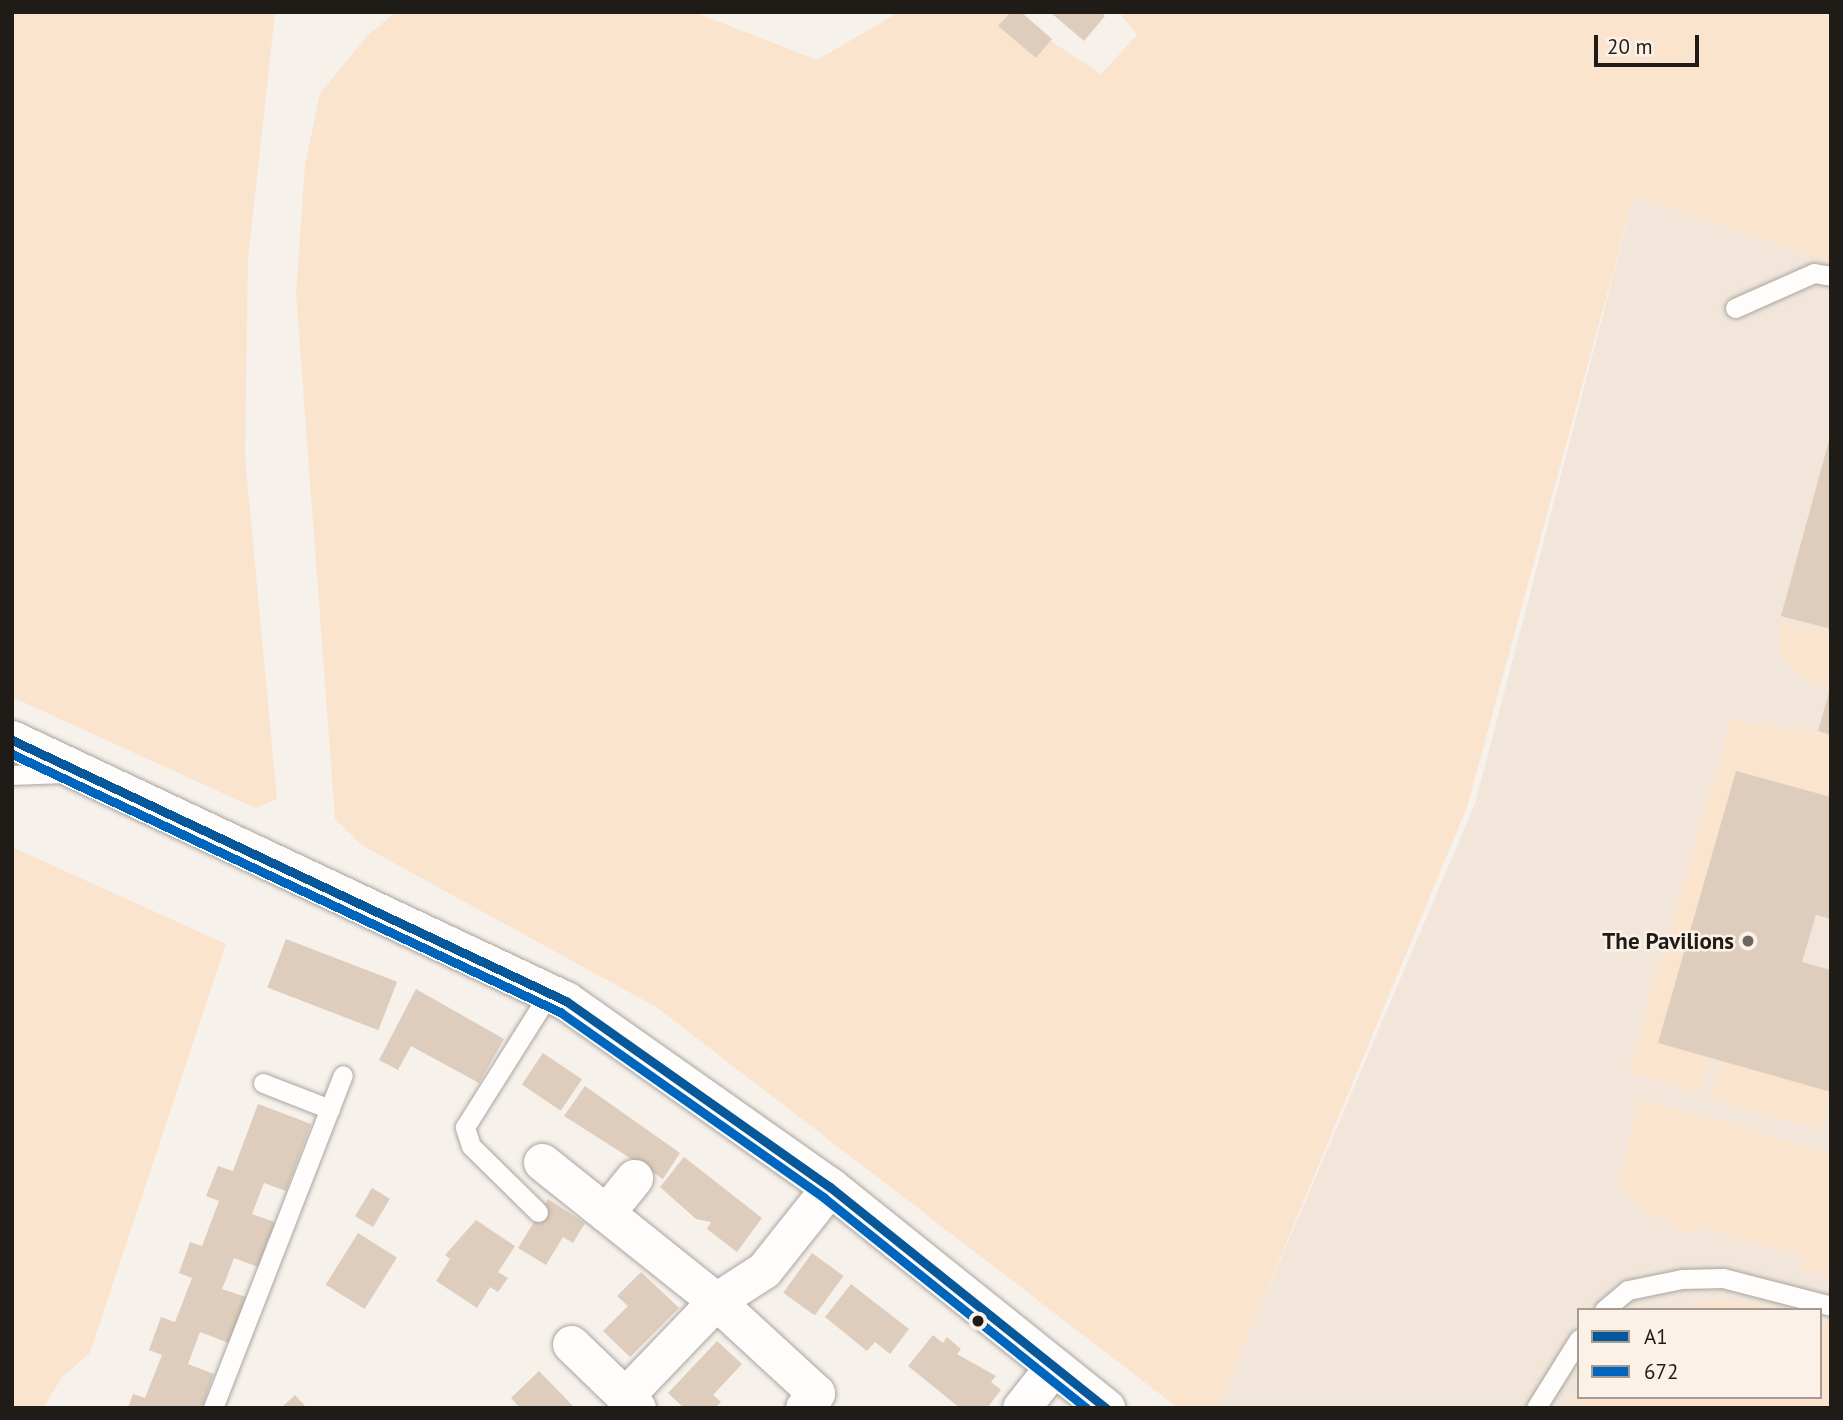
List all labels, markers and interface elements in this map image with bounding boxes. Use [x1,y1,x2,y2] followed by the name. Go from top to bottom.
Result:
[1598,21,1703,65] scale bar
[1607,33,1653,60] text: 20 m
[1602,927,1734,955] place label: The Pavilions
[1740,933,1756,949] marker: The Pavilions
[1577,1308,1822,1399] legend
[971,1314,985,1328] unlabelled marker
[1644,1323,1668,1350] text: A1
[1644,1358,1678,1385] text: 672

